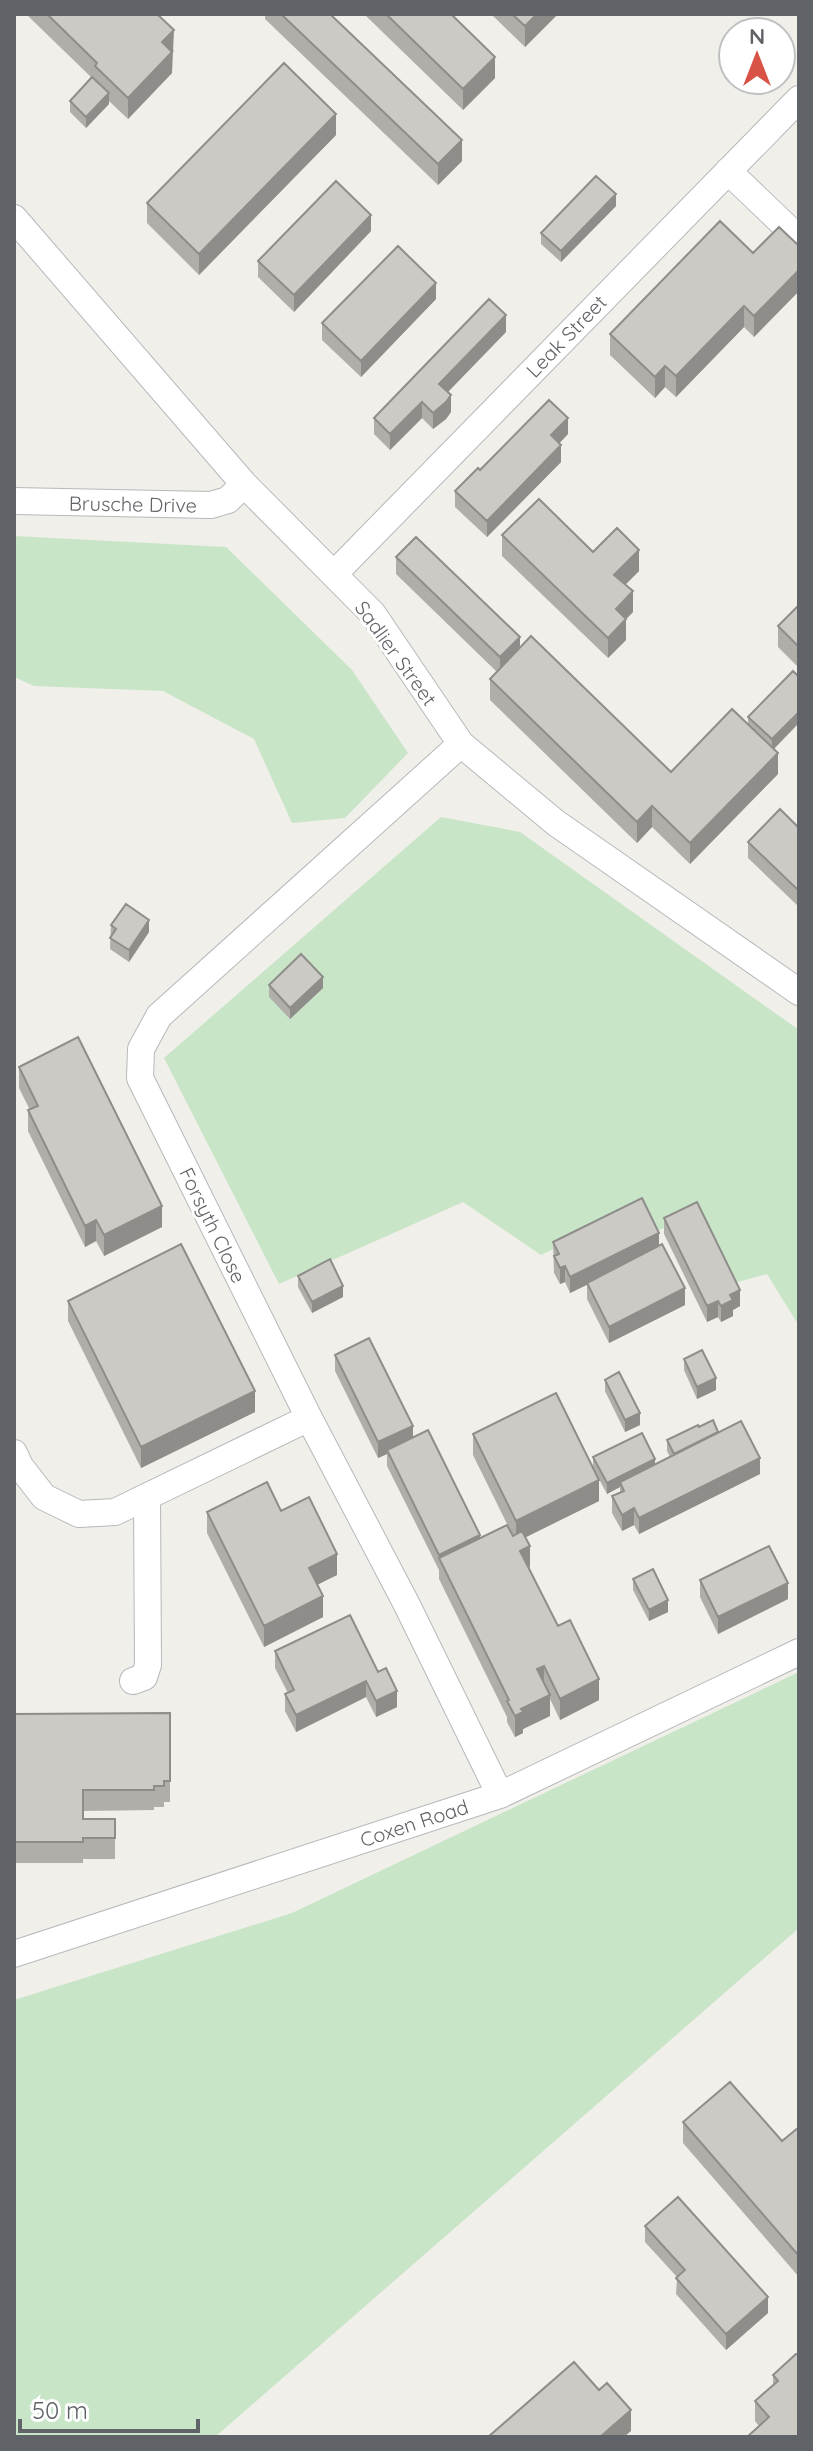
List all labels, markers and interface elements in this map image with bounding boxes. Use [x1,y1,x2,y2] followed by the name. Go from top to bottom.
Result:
[717,16,797,96] north arrow
[749,22,765,50] text: N
[521,289,612,382] street label: Leak Street
[69,490,197,518] street label: Brusche Drive
[350,596,443,710] street label: Sadlier Street
[174,1163,252,1287] street label: Forsyth Close
[357,1794,471,1852] street label: Coxen Road
[20,2383,198,2433] scale bar
[32,2395,88,2425] text: 50 m

